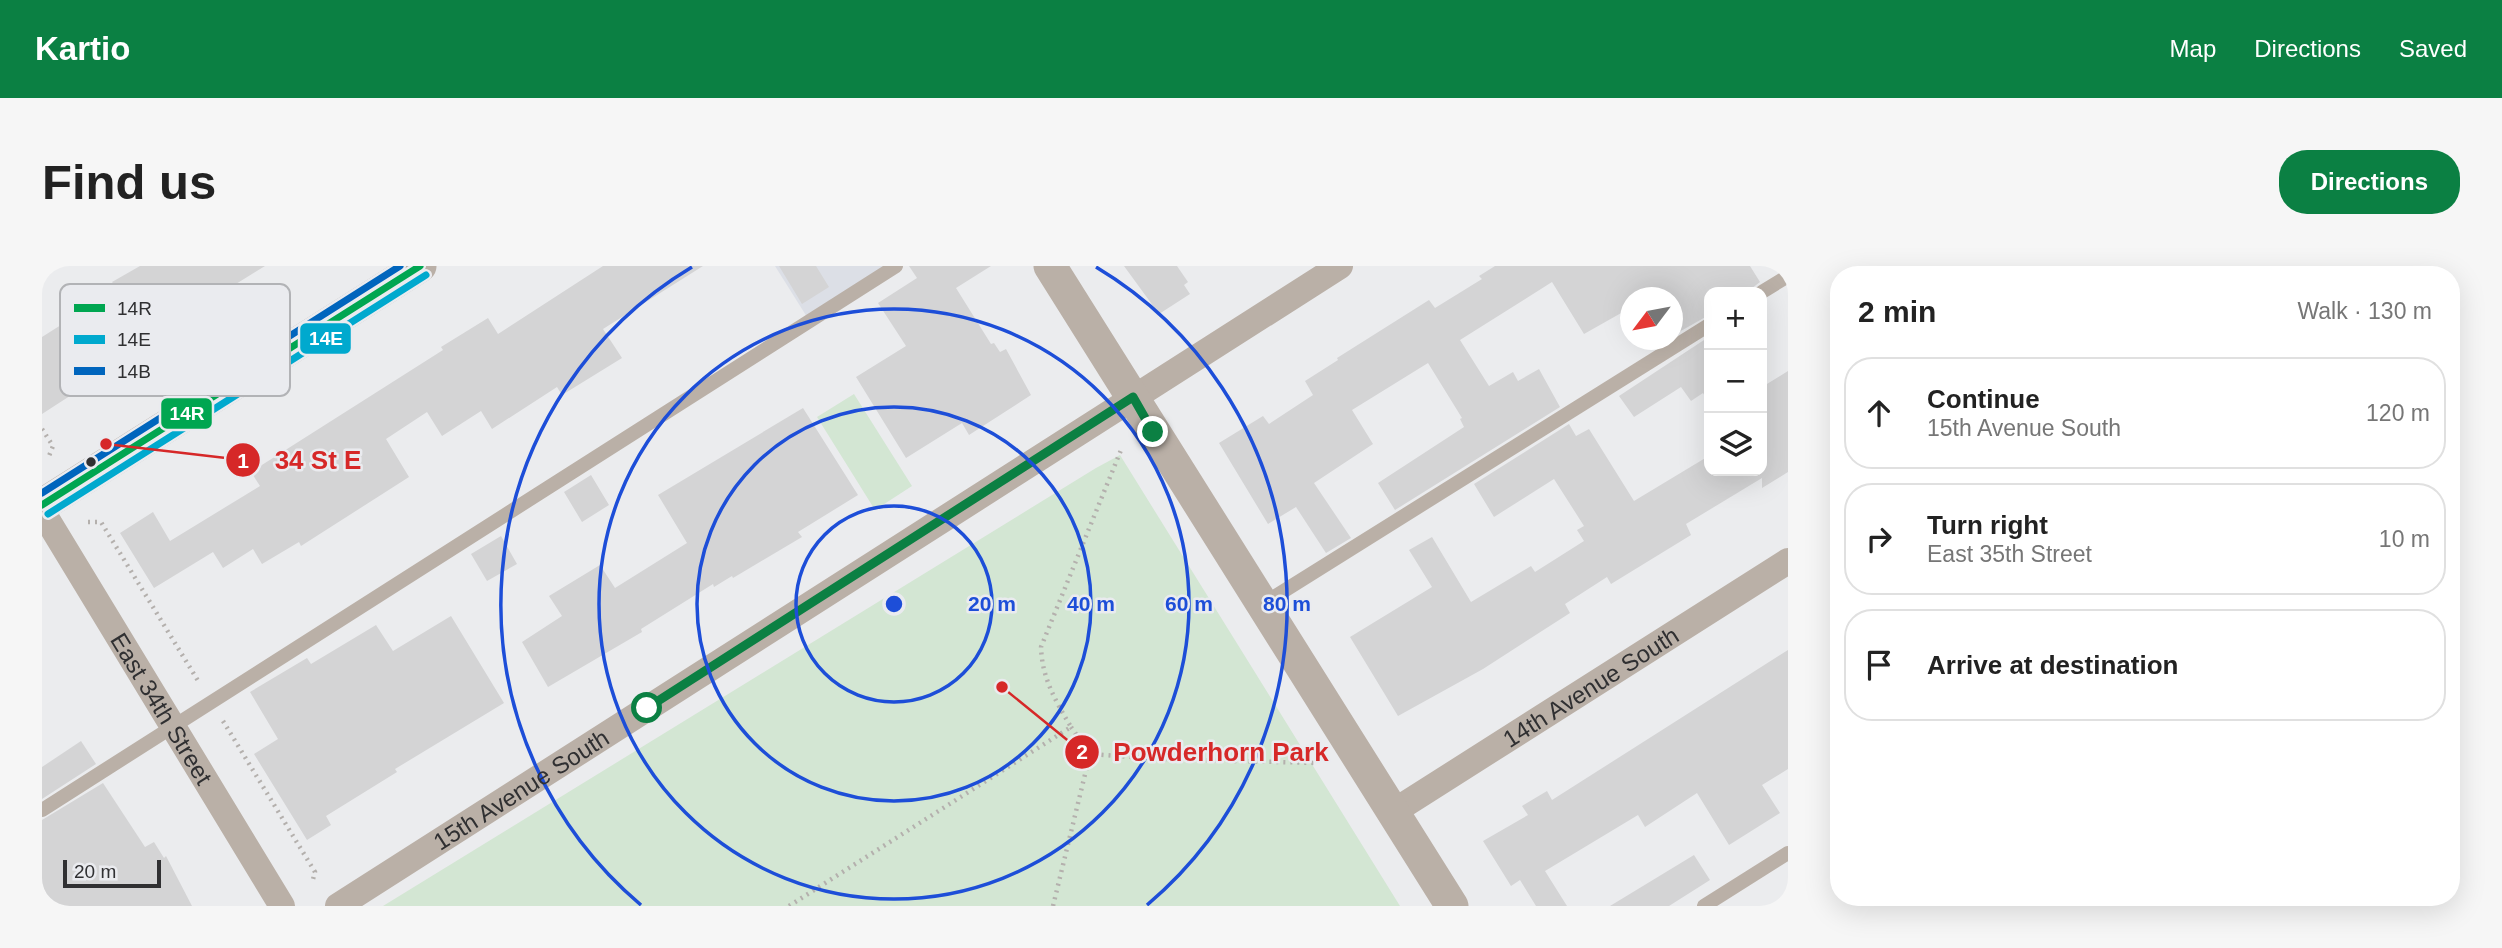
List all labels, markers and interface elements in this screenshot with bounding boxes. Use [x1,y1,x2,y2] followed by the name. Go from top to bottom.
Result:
[35,30,130,67] text: Kartio
[2170,35,2216,62] text: Map
[2254,35,2361,62] text: Directions
[2399,35,2467,62] text: Saved
[2279,150,2460,214] button: Directions
[42,155,216,209] text: Find us
[60,284,290,396] legend
[1620,287,1683,350] north arrow
[1704,287,1767,476] map controls
[1704,287,1767,350] button: +
[1858,295,1936,328] text: 2 min
[117,298,152,319] text: 14R
[2297,298,2432,324] text: Walk · 130 m
[299,322,352,355] line badge: 14E
[309,328,343,349] text: 14E
[117,329,151,350] text: 14E
[1704,350,1767,413] button: −
[117,361,151,382] text: 14B
[1927,384,2040,414] text: Continue
[1860,394,1898,432] icon: ahead
[160,397,213,430] line badge: 14R
[2366,400,2430,426] text: 120 m
[170,403,205,424] text: 14R
[1704,413,1767,476] button: layers
[1927,415,2121,441] text: 15th Avenue South
[1137,416,1168,447] route end
[225,437,375,484] callout: 34 St E
[275,445,361,475] text: 34 St E
[237,449,249,472] text: 1
[84,455,98,469] unlabelled marker
[1927,510,2048,540] text: Turn right
[1860,520,1898,558] icon: right
[2379,526,2430,552] text: 10 m
[1927,541,2092,567] text: East 35th Street
[882,592,906,616] centre of rings
[968,592,1016,615] text: 20 m
[1067,592,1115,615] text: 40 m
[1165,592,1213,615] text: 60 m
[1263,592,1311,615] text: 80 m
[1498,621,1683,752] street label: 14th Avenue South
[106,628,218,789] street label: East 34th Street
[1860,646,1898,684] icon: arrive
[1927,650,2178,680] text: Arrive at destination
[631,692,662,723] route start
[428,723,613,855] street label: 15th Avenue South
[1064,728,1342,775] callout: Powderhorn Park
[1113,737,1329,767] text: Powderhorn Park
[1076,740,1088,763] text: 2
[63,857,161,889] scale bar
[74,861,116,882] text: 20 m

